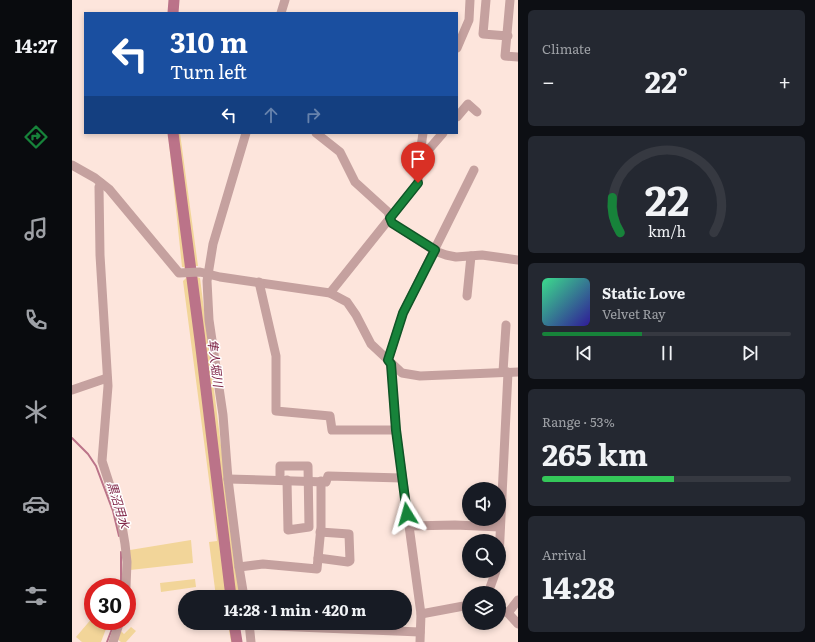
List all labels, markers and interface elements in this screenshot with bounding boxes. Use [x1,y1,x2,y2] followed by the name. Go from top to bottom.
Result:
[170,20,248,62] text: 310 m
[104,28,156,80] icon: left
[15,32,57,59] text: 14:27
[542,39,591,58] text: Climate
[170,58,247,85] text: Turn left
[645,58,688,102] text: 22°
[542,64,555,97] text: −
[778,64,791,97] text: +
[218,104,240,126] icon: left
[260,104,282,126] icon: ahead
[302,104,324,126] icon: right
[22,123,50,151] icon: directions
[401,142,435,183] pin
[407,148,429,170] icon: arrive
[644,166,689,228] text: 22
[22,215,50,243] icon: music
[647,219,686,240] text: km/h
[602,281,685,304] text: Static Love
[602,304,666,323] text: Velvet Ray
[22,306,50,334] icon: phone
[204,338,228,390] water label: 隼人堀川
[573,342,595,364] icon: previous
[656,342,678,364] icon: pause
[739,342,761,364] icon: next
[22,398,50,426] icon: climate
[542,412,615,431] text: Range · 53%
[542,431,648,475] text: 265 km
[103,479,135,532] water label: 黒沼用水
[462,482,506,630] map controls
[462,482,506,526] button: sound
[22,490,50,518] icon: car
[386,493,428,535] position arrow
[462,534,506,578] button: search
[542,545,586,564] text: Arrival
[542,564,615,608] text: 14:28
[84,578,136,630] speed limit sign: 30
[22,582,50,610] icon: filters
[462,586,506,630] button: layers
[224,598,366,621] text: 14:28 · 1 min · 420 m

